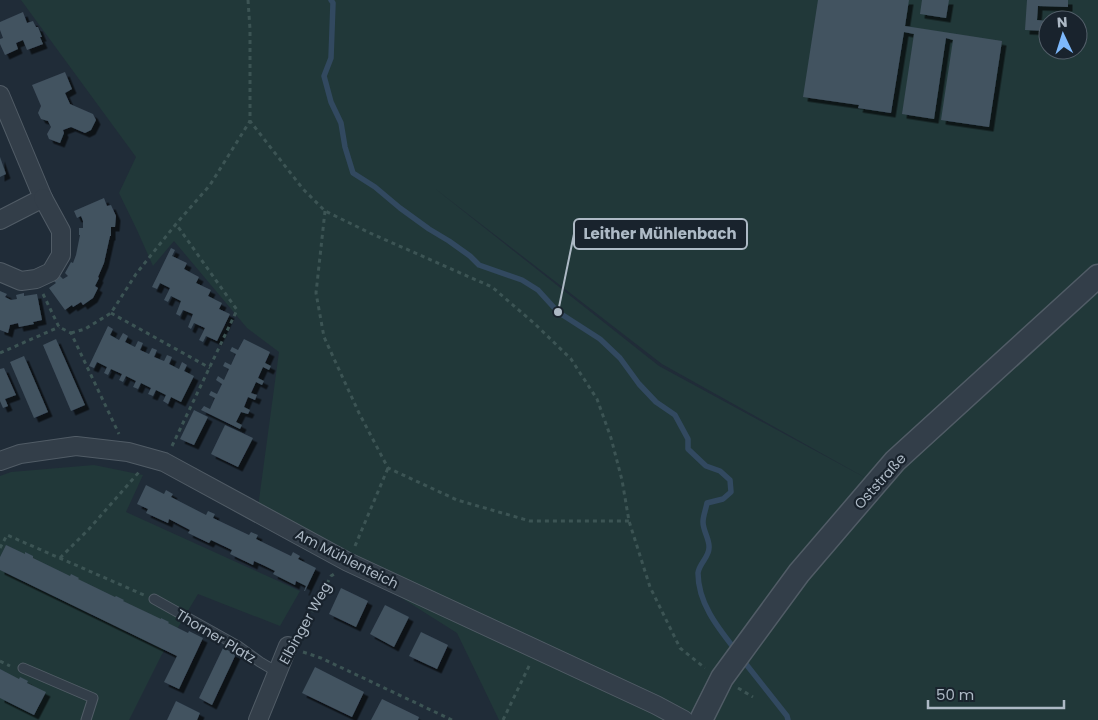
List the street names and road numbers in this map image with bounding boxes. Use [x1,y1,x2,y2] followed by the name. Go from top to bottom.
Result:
[850,449,911,513] street label: Oststraße
[292,524,402,594] street label: Am Mühlenteich
[274,578,336,668] street label: Elbinger Weg
[172,604,260,668] street label: Thorner Platz

